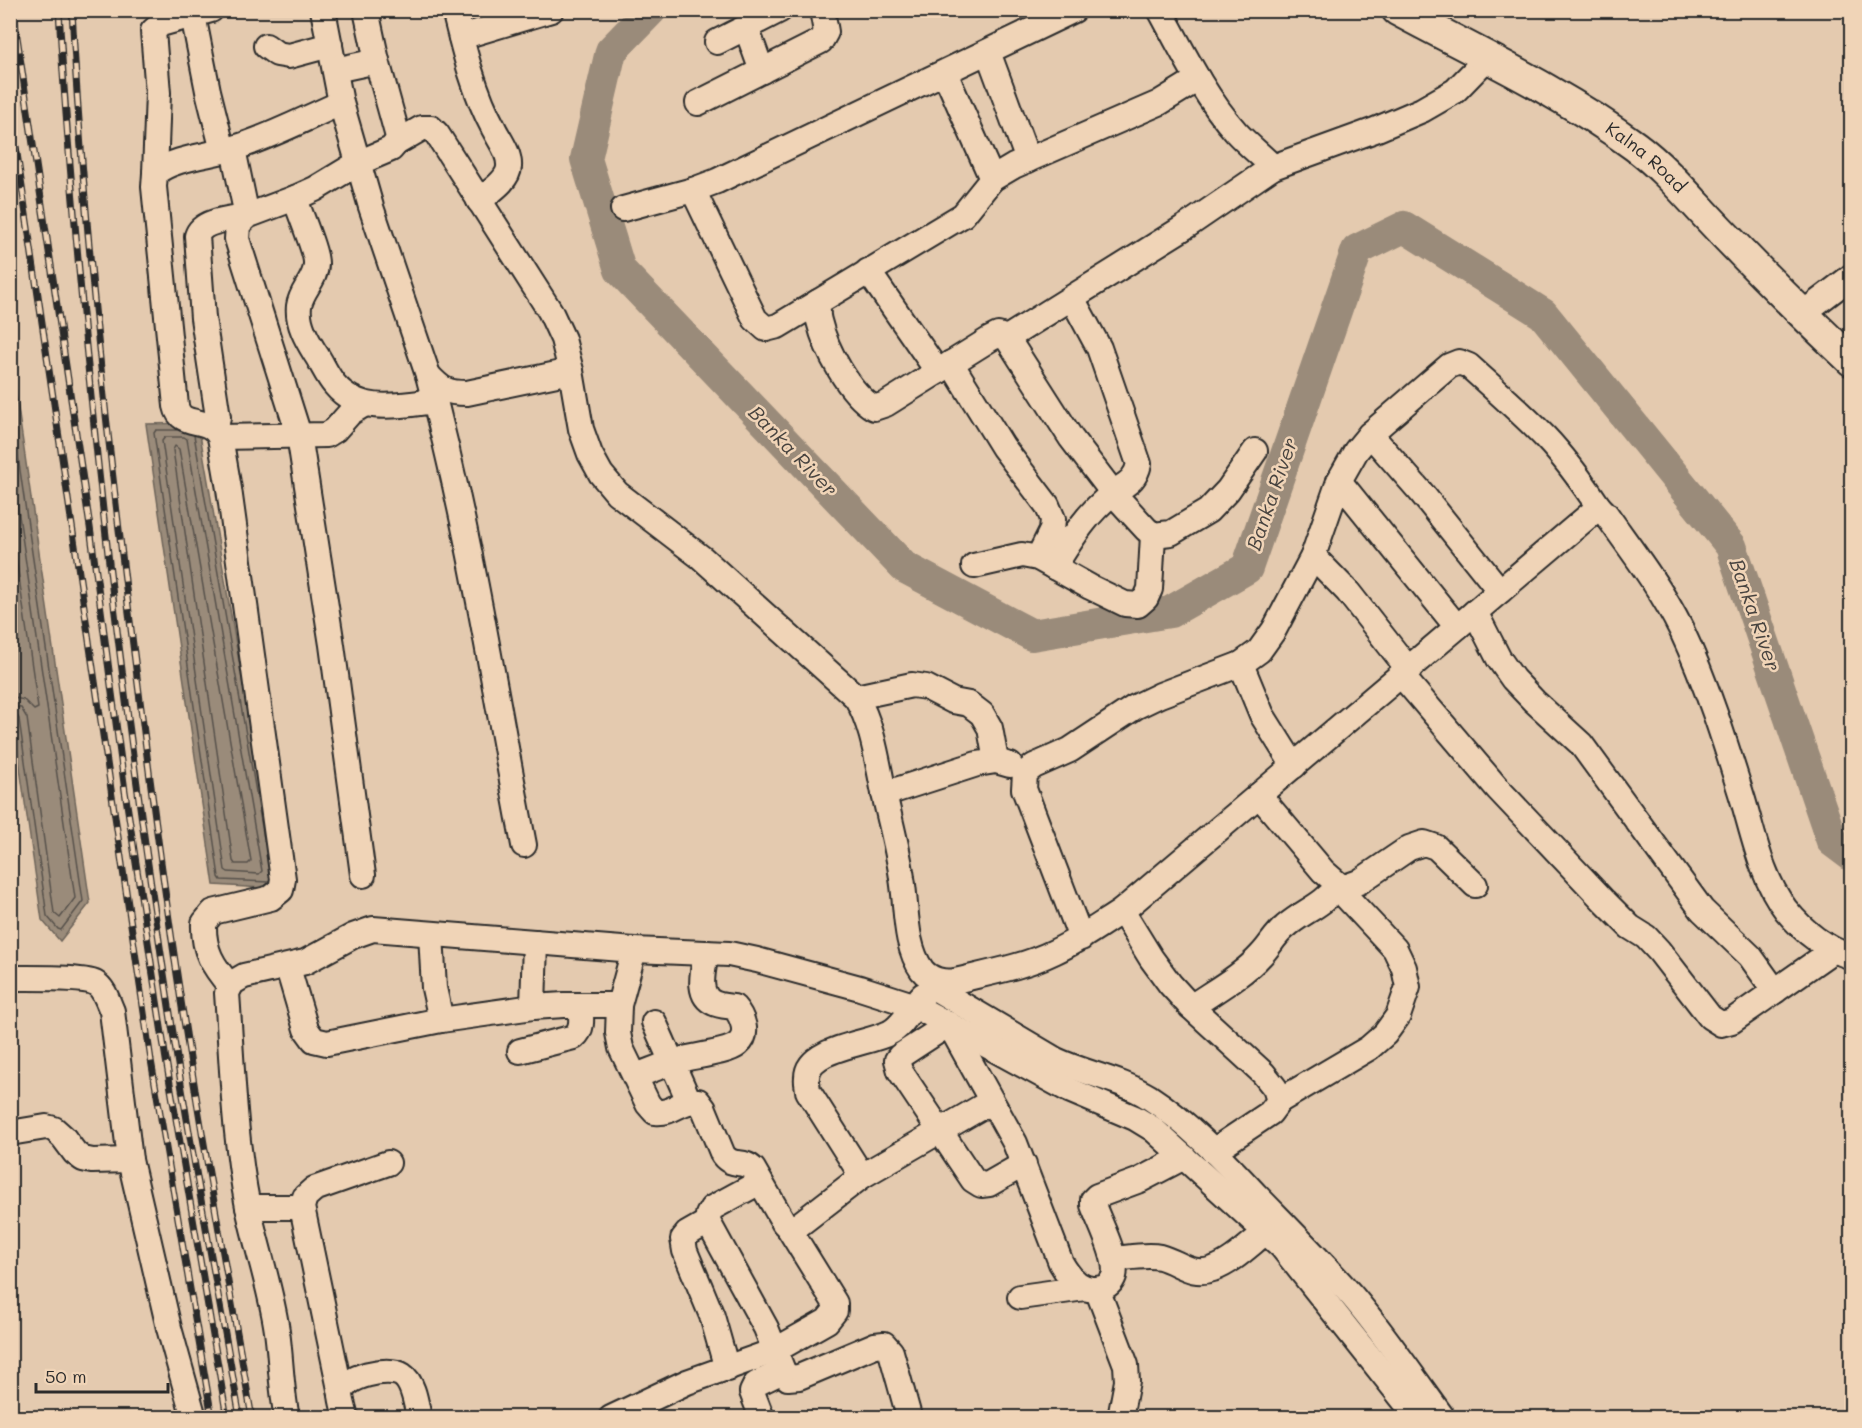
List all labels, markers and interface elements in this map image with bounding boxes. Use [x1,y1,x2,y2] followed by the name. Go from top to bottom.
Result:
[1601,116,1692,198] street label: Kalna Road
[744,399,844,502] water label: Banka River
[1240,434,1302,553] water label: Banka River
[1725,555,1787,674] water label: Banka River
[36,1356,168,1394] scale bar
[45,1364,87,1388] text: 50 m

